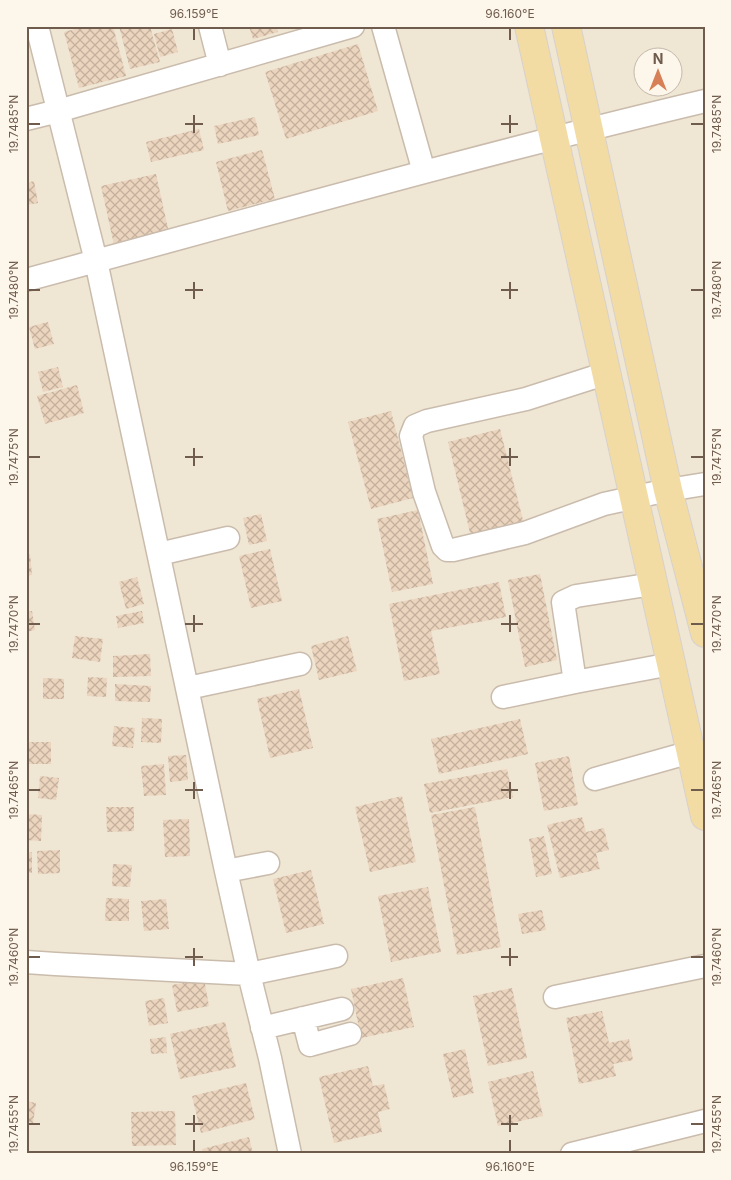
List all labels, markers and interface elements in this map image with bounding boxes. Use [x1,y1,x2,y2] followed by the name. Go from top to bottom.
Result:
[169,6,219,21] text: 96.159°E
[485,6,535,21] text: 96.160°E
[634,48,684,98] north arrow
[653,50,663,67] text: N
[6,95,21,153] text: 19.7485°N
[709,95,724,153] text: 19.7485°N
[6,261,21,319] text: 19.7480°N
[709,261,724,319] text: 19.7480°N
[6,428,21,486] text: 19.7475°N
[709,428,724,486] text: 19.7475°N
[6,595,21,653] text: 19.7470°N
[709,595,724,653] text: 19.7470°N
[6,761,21,819] text: 19.7465°N
[709,761,724,819] text: 19.7465°N
[6,928,21,986] text: 19.7460°N
[709,928,724,986] text: 19.7460°N
[6,1095,21,1153] text: 19.7455°N
[709,1095,724,1153] text: 19.7455°N
[169,1159,219,1174] text: 96.159°E
[485,1159,535,1174] text: 96.160°E

